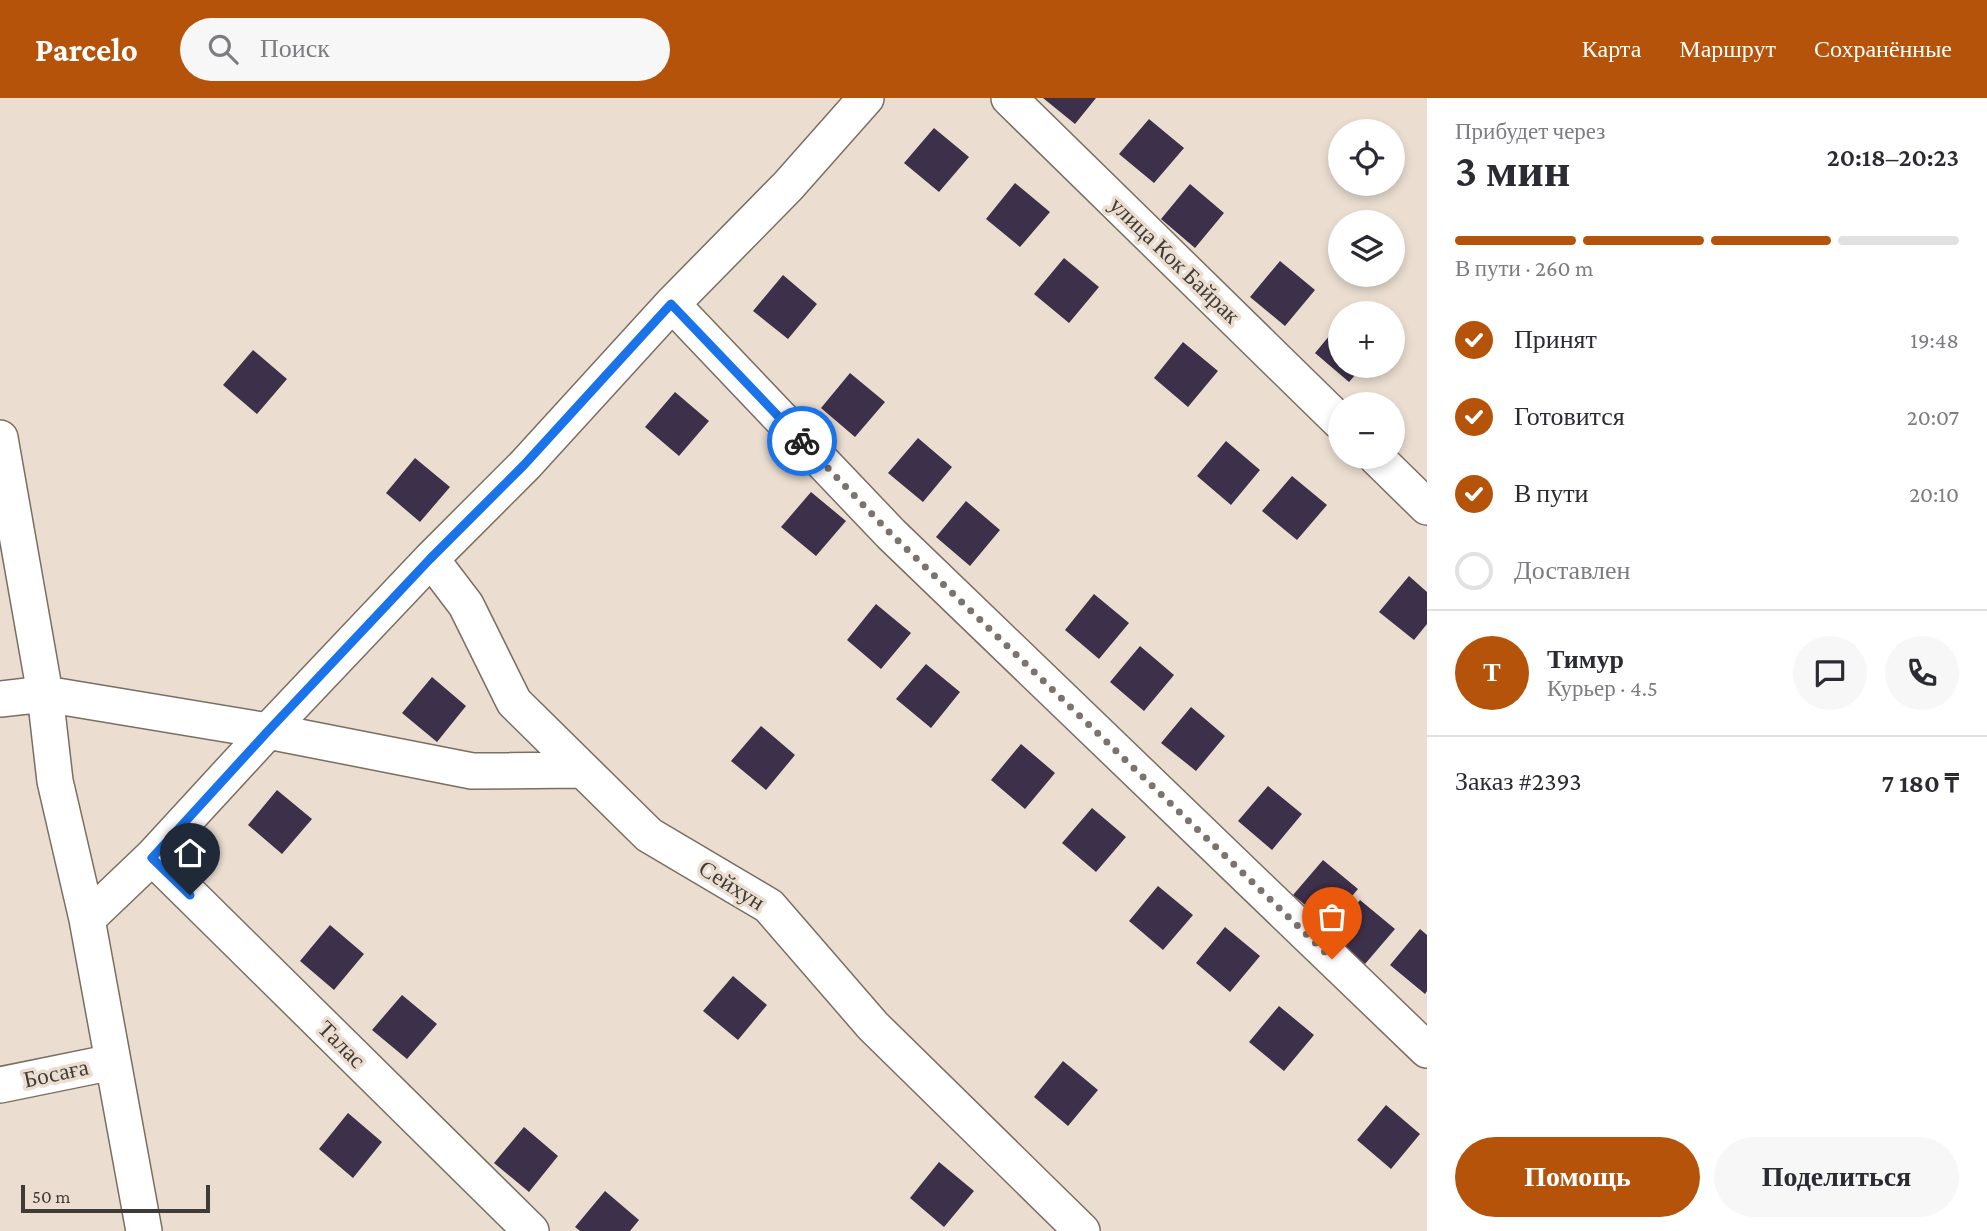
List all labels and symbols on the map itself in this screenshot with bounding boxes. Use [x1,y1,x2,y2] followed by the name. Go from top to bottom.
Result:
[1104,191,1246,329] street label: улица Кок Байрак
[767,406,837,476] courier
[160,823,220,895] pin
[694,855,770,915] street label: Сейхун
[1302,887,1362,959] pin
[313,1015,371,1073] street label: Талас
[21,1053,91,1093] street label: Босаға
[21,1182,210,1214] scale bar

